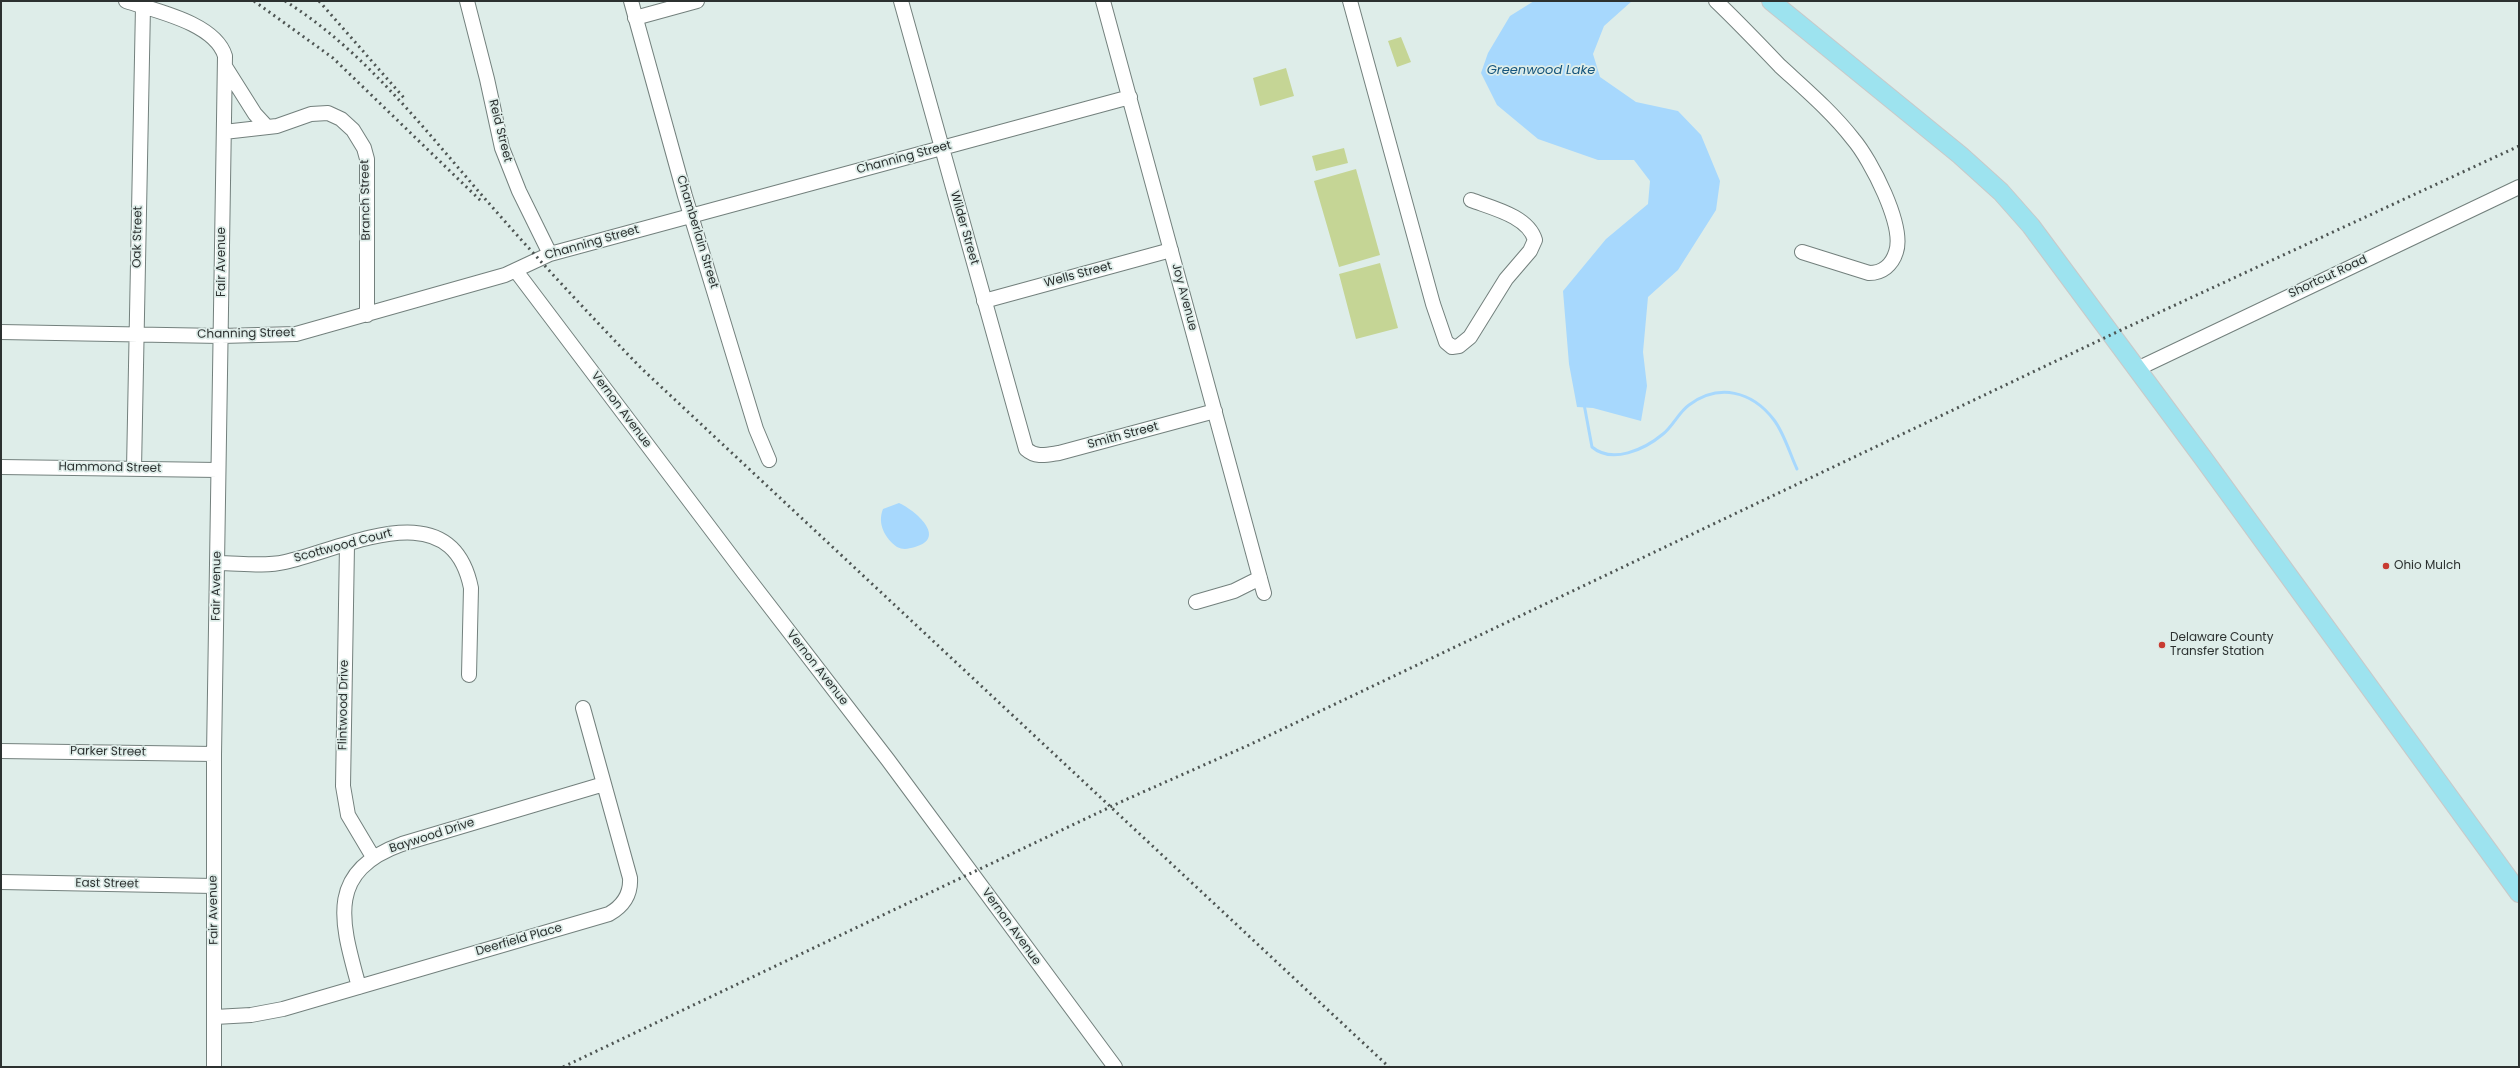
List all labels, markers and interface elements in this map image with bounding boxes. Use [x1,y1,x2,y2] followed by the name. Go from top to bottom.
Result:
[1487,63,1595,79] water label: Greenwood Lake
[485,98,515,164] street label: Reid Street
[855,138,953,178] street label: Channing Street
[358,159,374,241] street label: Branch Street
[673,174,721,290] street label: Chamberlain Street
[947,189,981,267] street label: Wilder Street
[130,206,146,268] street label: Oak Street
[543,223,641,263] street label: Channing Street
[215,227,229,297] street label: Fair Avenue
[2286,253,2370,301] street label: Shortcut Road
[1042,259,1114,291] street label: Wells Street
[1168,262,1200,332] street label: Joy Avenue
[197,326,295,342] street label: Channing Street
[588,369,654,451] street label: Vernon Avenue
[1086,420,1160,452] street label: Smith Street
[58,460,162,476] street label: Hammond Street
[292,526,394,566] street label: Scottwood Court
[209,551,225,621] street label: Fair Avenue
[2394,559,2461,573] place label: Ohio Mulch
[2381,561,2391,571] marker: Ohio Mulch
[783,628,851,708] street label: Vernon Avenue
[2170,631,2273,659] place label: Delaware County Transfer Station
[2157,640,2167,650] marker: Delaware County Transfer Station
[336,660,352,750] street label: Flintwood Drive
[70,744,146,760] street label: Parker Street
[388,815,476,857] street label: Baywood Drive
[206,875,222,945] street label: Fair Avenue
[75,876,139,892] street label: East Street
[978,886,1044,968] street label: Vernon Avenue
[474,921,564,959] street label: Deerfield Place

